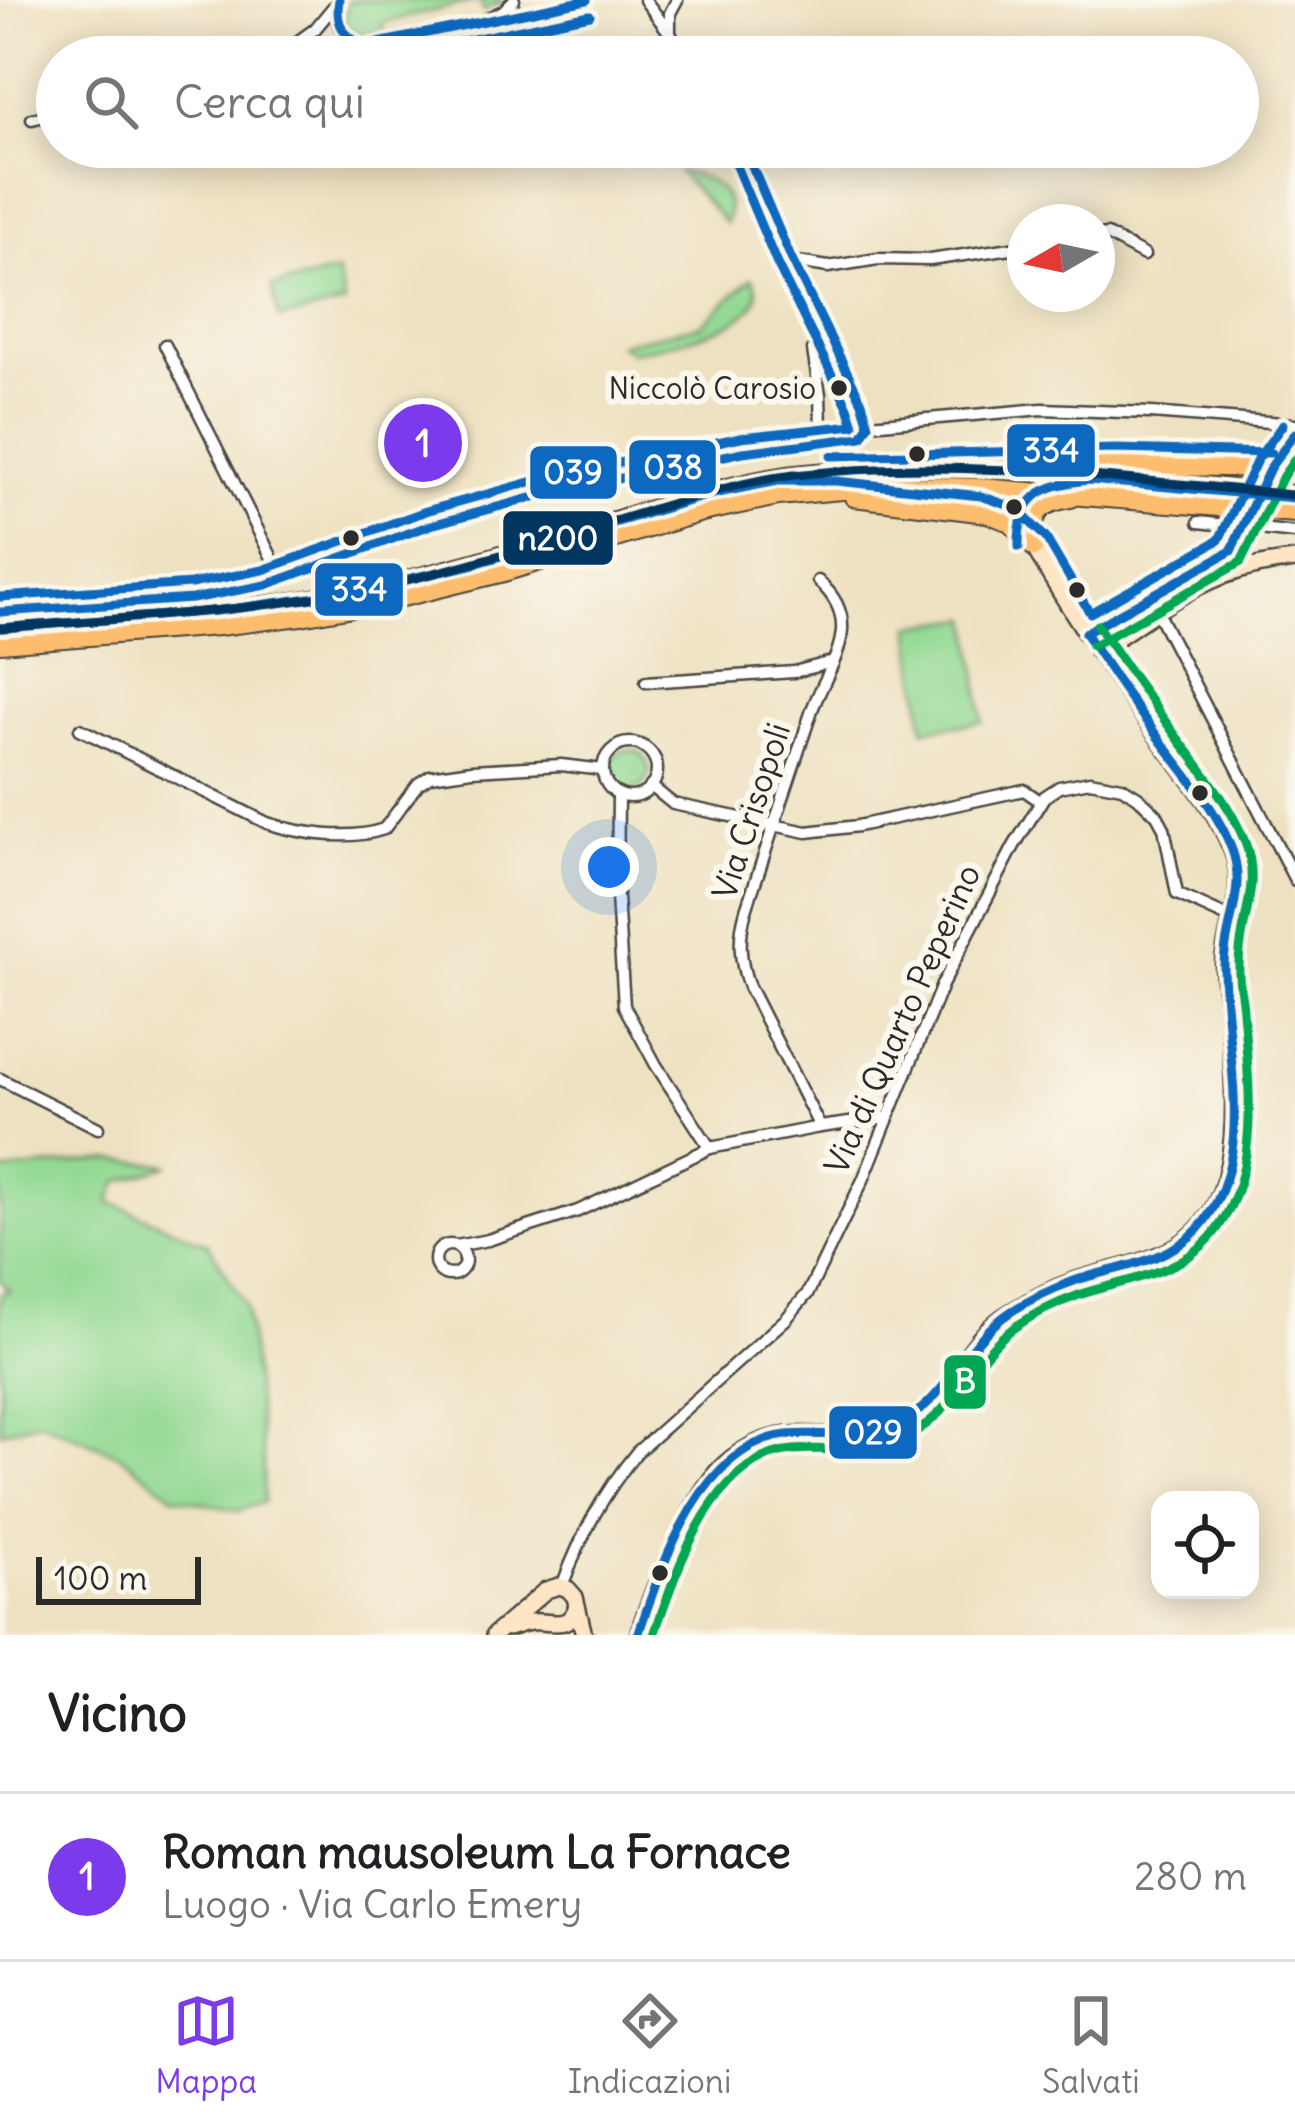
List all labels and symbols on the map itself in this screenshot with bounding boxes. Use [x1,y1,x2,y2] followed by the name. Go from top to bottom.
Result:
[1007,204,1115,312] north arrow
[608,369,816,407] place label: Niccolò Carosio
[828,377,850,399] marker: Niccolò Carosio
[384,398,462,488] pin: 1
[1005,422,1097,479] line badge: 334
[1023,429,1079,471] text: 334
[627,438,718,496] line badge: 038
[906,443,928,465] unlabelled marker
[528,444,619,501] line badge: 039
[643,446,703,488] text: 038
[543,451,603,493] text: 039
[1003,496,1025,518] unlabelled marker
[501,509,615,567] line badge: n200
[518,517,598,559] text: n200
[340,527,362,549] unlabelled marker
[313,561,405,618] line badge: 334
[331,568,387,610] text: 334
[1066,579,1088,601] unlabelled marker
[703,718,799,904] street label: Via Crisopoli
[1189,782,1211,804] unlabelled marker
[579,837,639,897] your location
[815,858,989,1180] street label: Via di Quarto Peperino
[942,1353,988,1411] line badge: B
[954,1360,976,1402] text: B
[827,1404,919,1461] line badge: 029
[844,1411,902,1453] text: 029
[36,1551,201,1604] scale bar
[649,1562,671,1584] unlabelled marker

